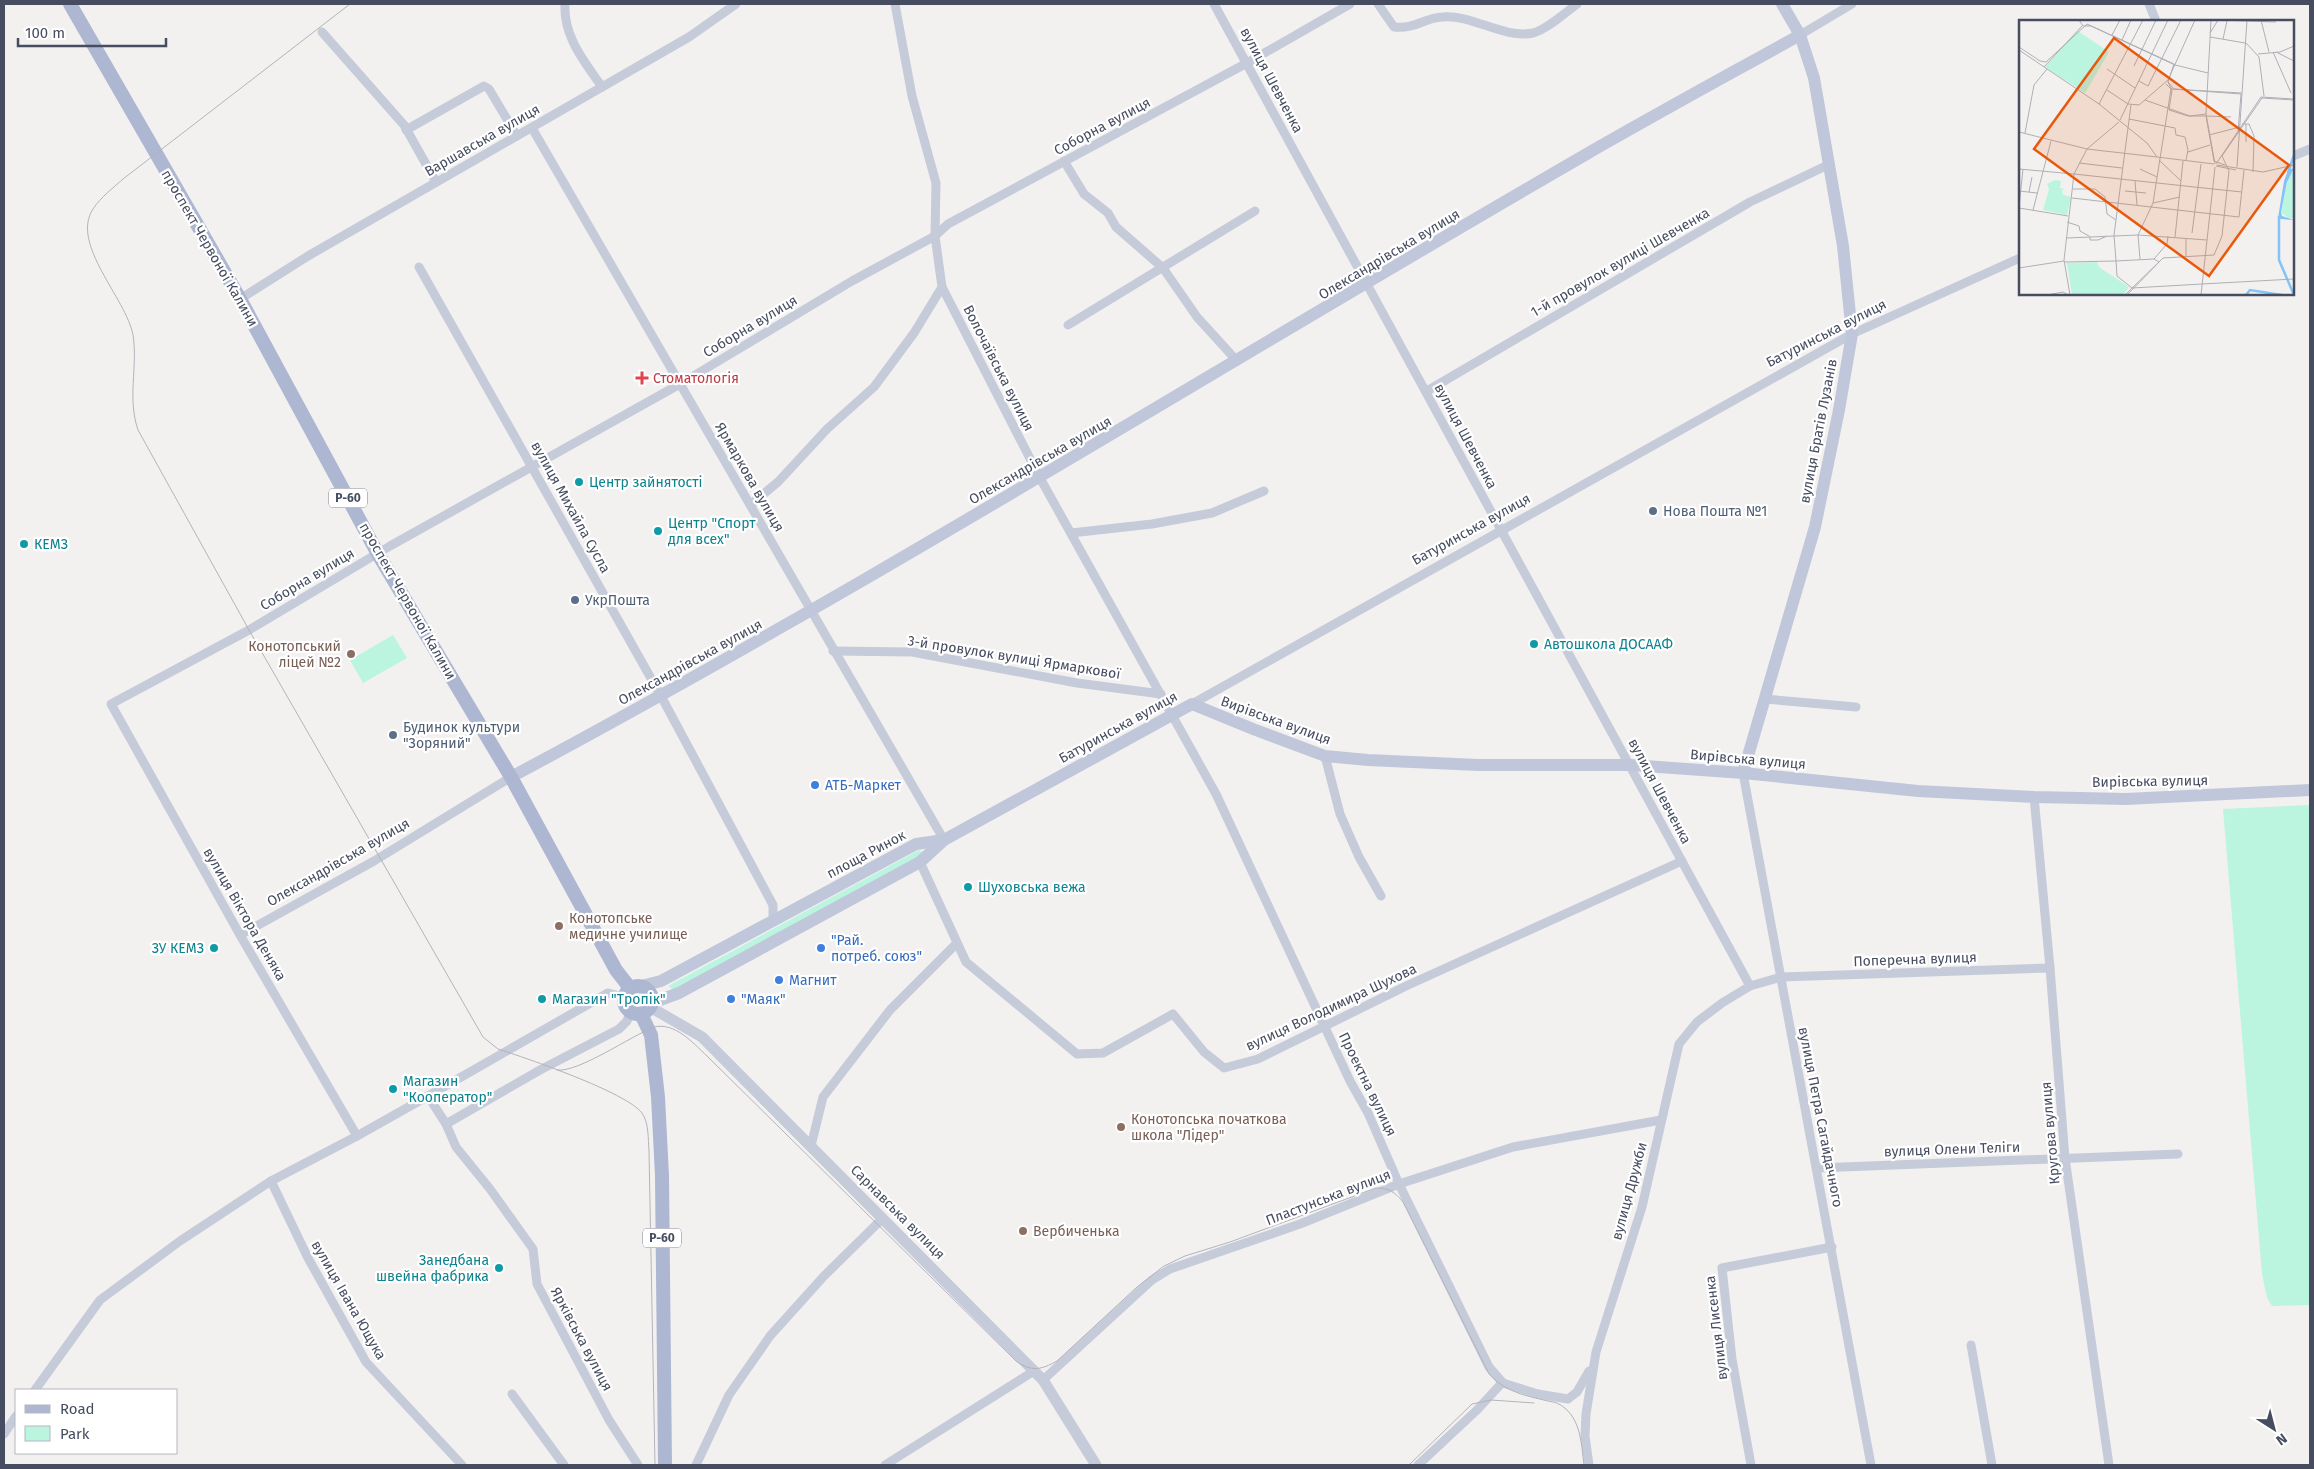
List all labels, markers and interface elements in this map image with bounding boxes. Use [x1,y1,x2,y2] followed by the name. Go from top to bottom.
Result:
[18,15,165,47] scale bar
[2019,20,2294,295] inset map
[25,24,65,42] text: 100 m
[1237,25,1307,136] street label: вулиця Шевченка
[1051,94,1153,159] street label: Соборна вулиця
[422,101,543,180] street label: Варшавська вулиця
[158,167,261,330] street label: проспект Червоної Калини
[1528,204,1713,321] street label: 1-й провулок вулиці Шевченка
[1315,205,1463,303] street label: Олександрівська вулиця
[700,292,800,361] street label: Соборна вулиця
[1763,296,1889,371] street label: Батуринська вулиця
[959,302,1038,434] street label: Волочаївська вулиця
[1796,357,1841,505] street label: вулиця Братів Лузанів
[653,370,739,387] place label: Стоматологія
[635,371,649,385] marker: Стоматологія
[1431,381,1501,492] street label: вулиця Шевченка
[966,413,1115,508] street label: Олександрівська вулиця
[711,420,788,535] street label: Ярмаркова вулиця
[527,438,614,576] street label: вулиця Михайла Сусла
[589,474,703,491] place label: Центр зайнятості
[573,476,585,488] marker: Центр зайнятості
[329,488,367,508] road number: Р-60
[1409,490,1533,569] street label: Батуринська вулиця
[1663,503,1767,520] place label: Нова Пошта №1
[1647,505,1659,517] marker: Нова Пошта №1
[668,515,756,548] place label: Центр "Спорт для всех"
[356,520,459,683] street label: проспект Червоної Калини
[652,525,664,537] marker: Центр "Спорт для всех"
[34,536,68,553] place label: КЕМЗ
[18,538,30,550] marker: КЕМЗ
[257,545,357,614] street label: Соборна вулиця
[585,592,650,609] place label: УкрПошта
[569,594,581,606] marker: УкрПошта
[615,616,765,709] street label: Олександрівська вулиця
[906,632,1123,683] street label: 3-й провулок вулиці Ярмаркової
[1544,636,1673,653] place label: Автошкола ДОСААФ
[248,638,341,671] place label: Конотопський ліцей №2
[1528,638,1540,650] marker: Автошкола ДОСААФ
[345,648,357,660] marker: Конотопський ліцей №2
[1056,688,1180,767] street label: Батуринська вулиця
[1218,693,1333,748] street label: Вирівська вулиця
[403,719,520,752] place label: Будинок культури "Зоряний"
[387,729,399,741] marker: Будинок культури "Зоряний"
[1625,736,1695,847] street label: вулиця Шевченка
[1689,746,1807,773] street label: Вирівська вулиця
[2092,772,2208,791] street label: Вирівська вулиця
[825,777,902,794] place label: АТБ-Маркет
[809,779,821,791] marker: АТБ-Маркет
[264,815,413,910] street label: Олександрівська вулиця
[824,826,909,882] street label: площа Ринок
[200,845,290,984] street label: вулиця Віктора Деняка
[978,879,1086,896] place label: Шуховська вежа
[962,881,974,893] marker: Шуховська вежа
[569,910,688,943] place label: Конотопське медичне училище
[553,920,565,932] marker: Конотопське медичне училище
[831,932,922,965] place label: "Рай. потреб. союз"
[152,940,204,957] place label: ЗУ КЕМЗ
[208,942,220,954] marker: ЗУ КЕМЗ
[815,942,827,954] marker: "Рай. потреб. союз"
[1853,949,1977,970] street label: Поперечна вулиця
[1243,960,1419,1055] street label: вулиця Володимира Шухова
[789,972,837,989] place label: Магнит
[773,974,785,986] marker: Магнит
[552,991,666,1008] place label: Магазин "Тропік"
[741,991,786,1008] place label: "Маяк"
[536,993,548,1005] marker: Магазин "Тропік"
[725,993,737,1005] marker: "Маяк"
[1795,1026,1846,1209] street label: вулиця Петра Сагайдачного
[1335,1029,1400,1139] street label: Проектна вулиця
[403,1073,492,1106] place label: Магазин "Кооператор"
[2038,1081,2063,1185] street label: Кругова вулиця
[387,1083,399,1095] marker: Магазин "Кооператор"
[1131,1111,1287,1144] place label: Конотопська початкова школа "Лідер"
[1115,1121,1127,1133] marker: Конотопська початкова школа "Лідер"
[1883,1139,2021,1160] street label: вулиця Олени Теліги
[1608,1140,1651,1242] street label: вулиця Дружби
[847,1162,948,1263] street label: Сарнавська вулиця
[1263,1166,1393,1229] street label: Пластунська вулиця
[1033,1223,1120,1240] place label: Вербиченька
[1017,1225,1029,1237] marker: Вербиченька
[643,1228,681,1248] road number: Р-60
[308,1238,390,1363] street label: вулиця Івана Ющука
[376,1252,489,1285] place label: Занедбана швейна фабрика
[493,1262,505,1274] marker: Занедбана швейна фабрика
[1702,1275,1731,1381] street label: вулиця Лисенка
[547,1284,616,1394] street label: Ярківська вулиця
[15,1389,178,1454] legend
[60,1400,95,1418] text: Road
[2249,1404,2299,1454] north arrow
[60,1425,90,1443] text: Park
[2273,1430,2290,1449] text: N

